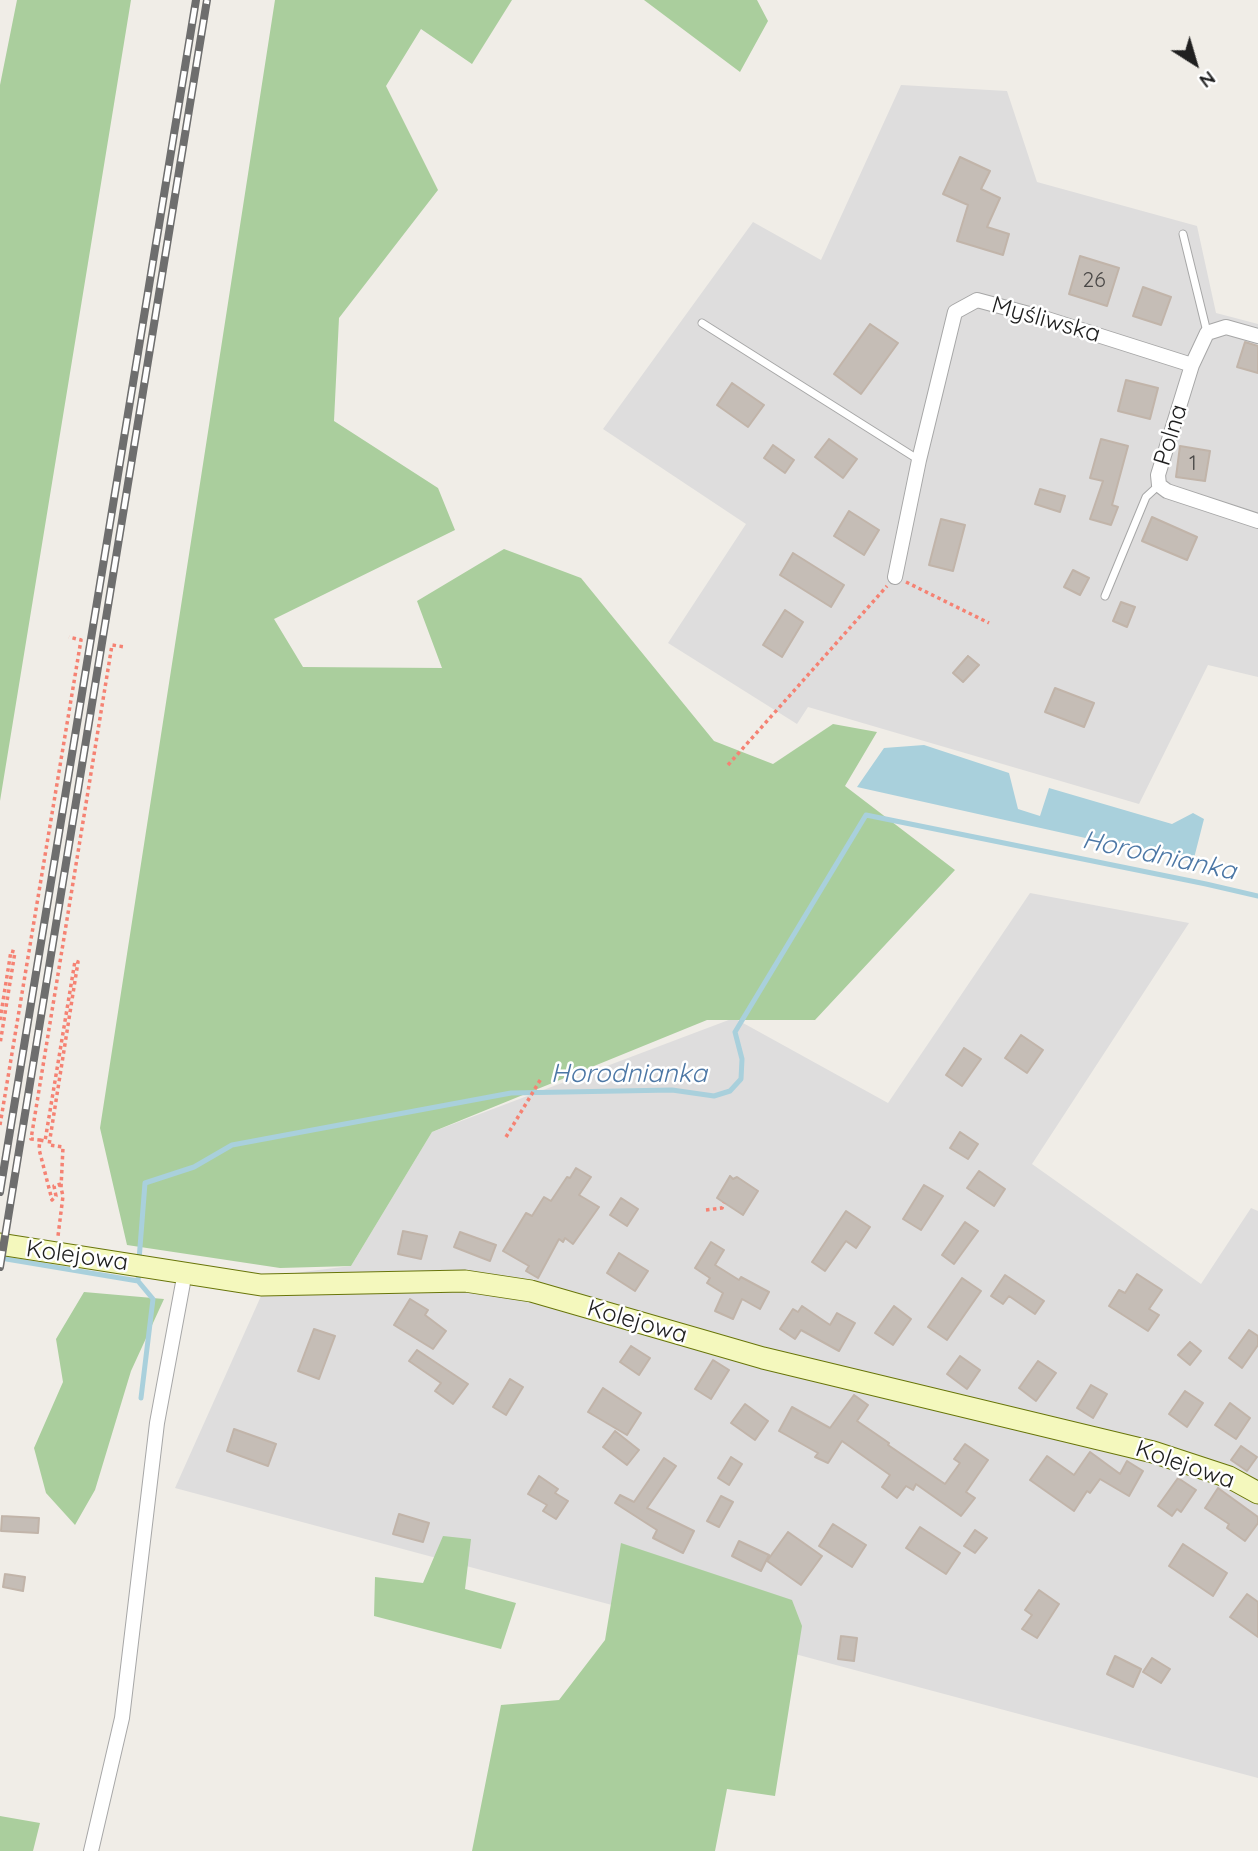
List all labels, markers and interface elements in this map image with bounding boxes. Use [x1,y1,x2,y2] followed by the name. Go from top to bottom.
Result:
[1160,28,1230,98] north arrow
[1195,66,1220,94] text: N
[1083,268,1105,294] house number: 26
[988,291,1104,349] street label: Myśliwska
[1148,401,1194,469] street label: Polna
[1189,451,1197,477] house number: 1
[1079,824,1239,888] water label: Horodnianka
[551,1058,707,1090] water label: Horodnianka
[24,1235,130,1277] street label: Kolejowa
[584,1294,690,1350] street label: Kolejowa
[1132,1435,1238,1495] street label: Kolejowa

